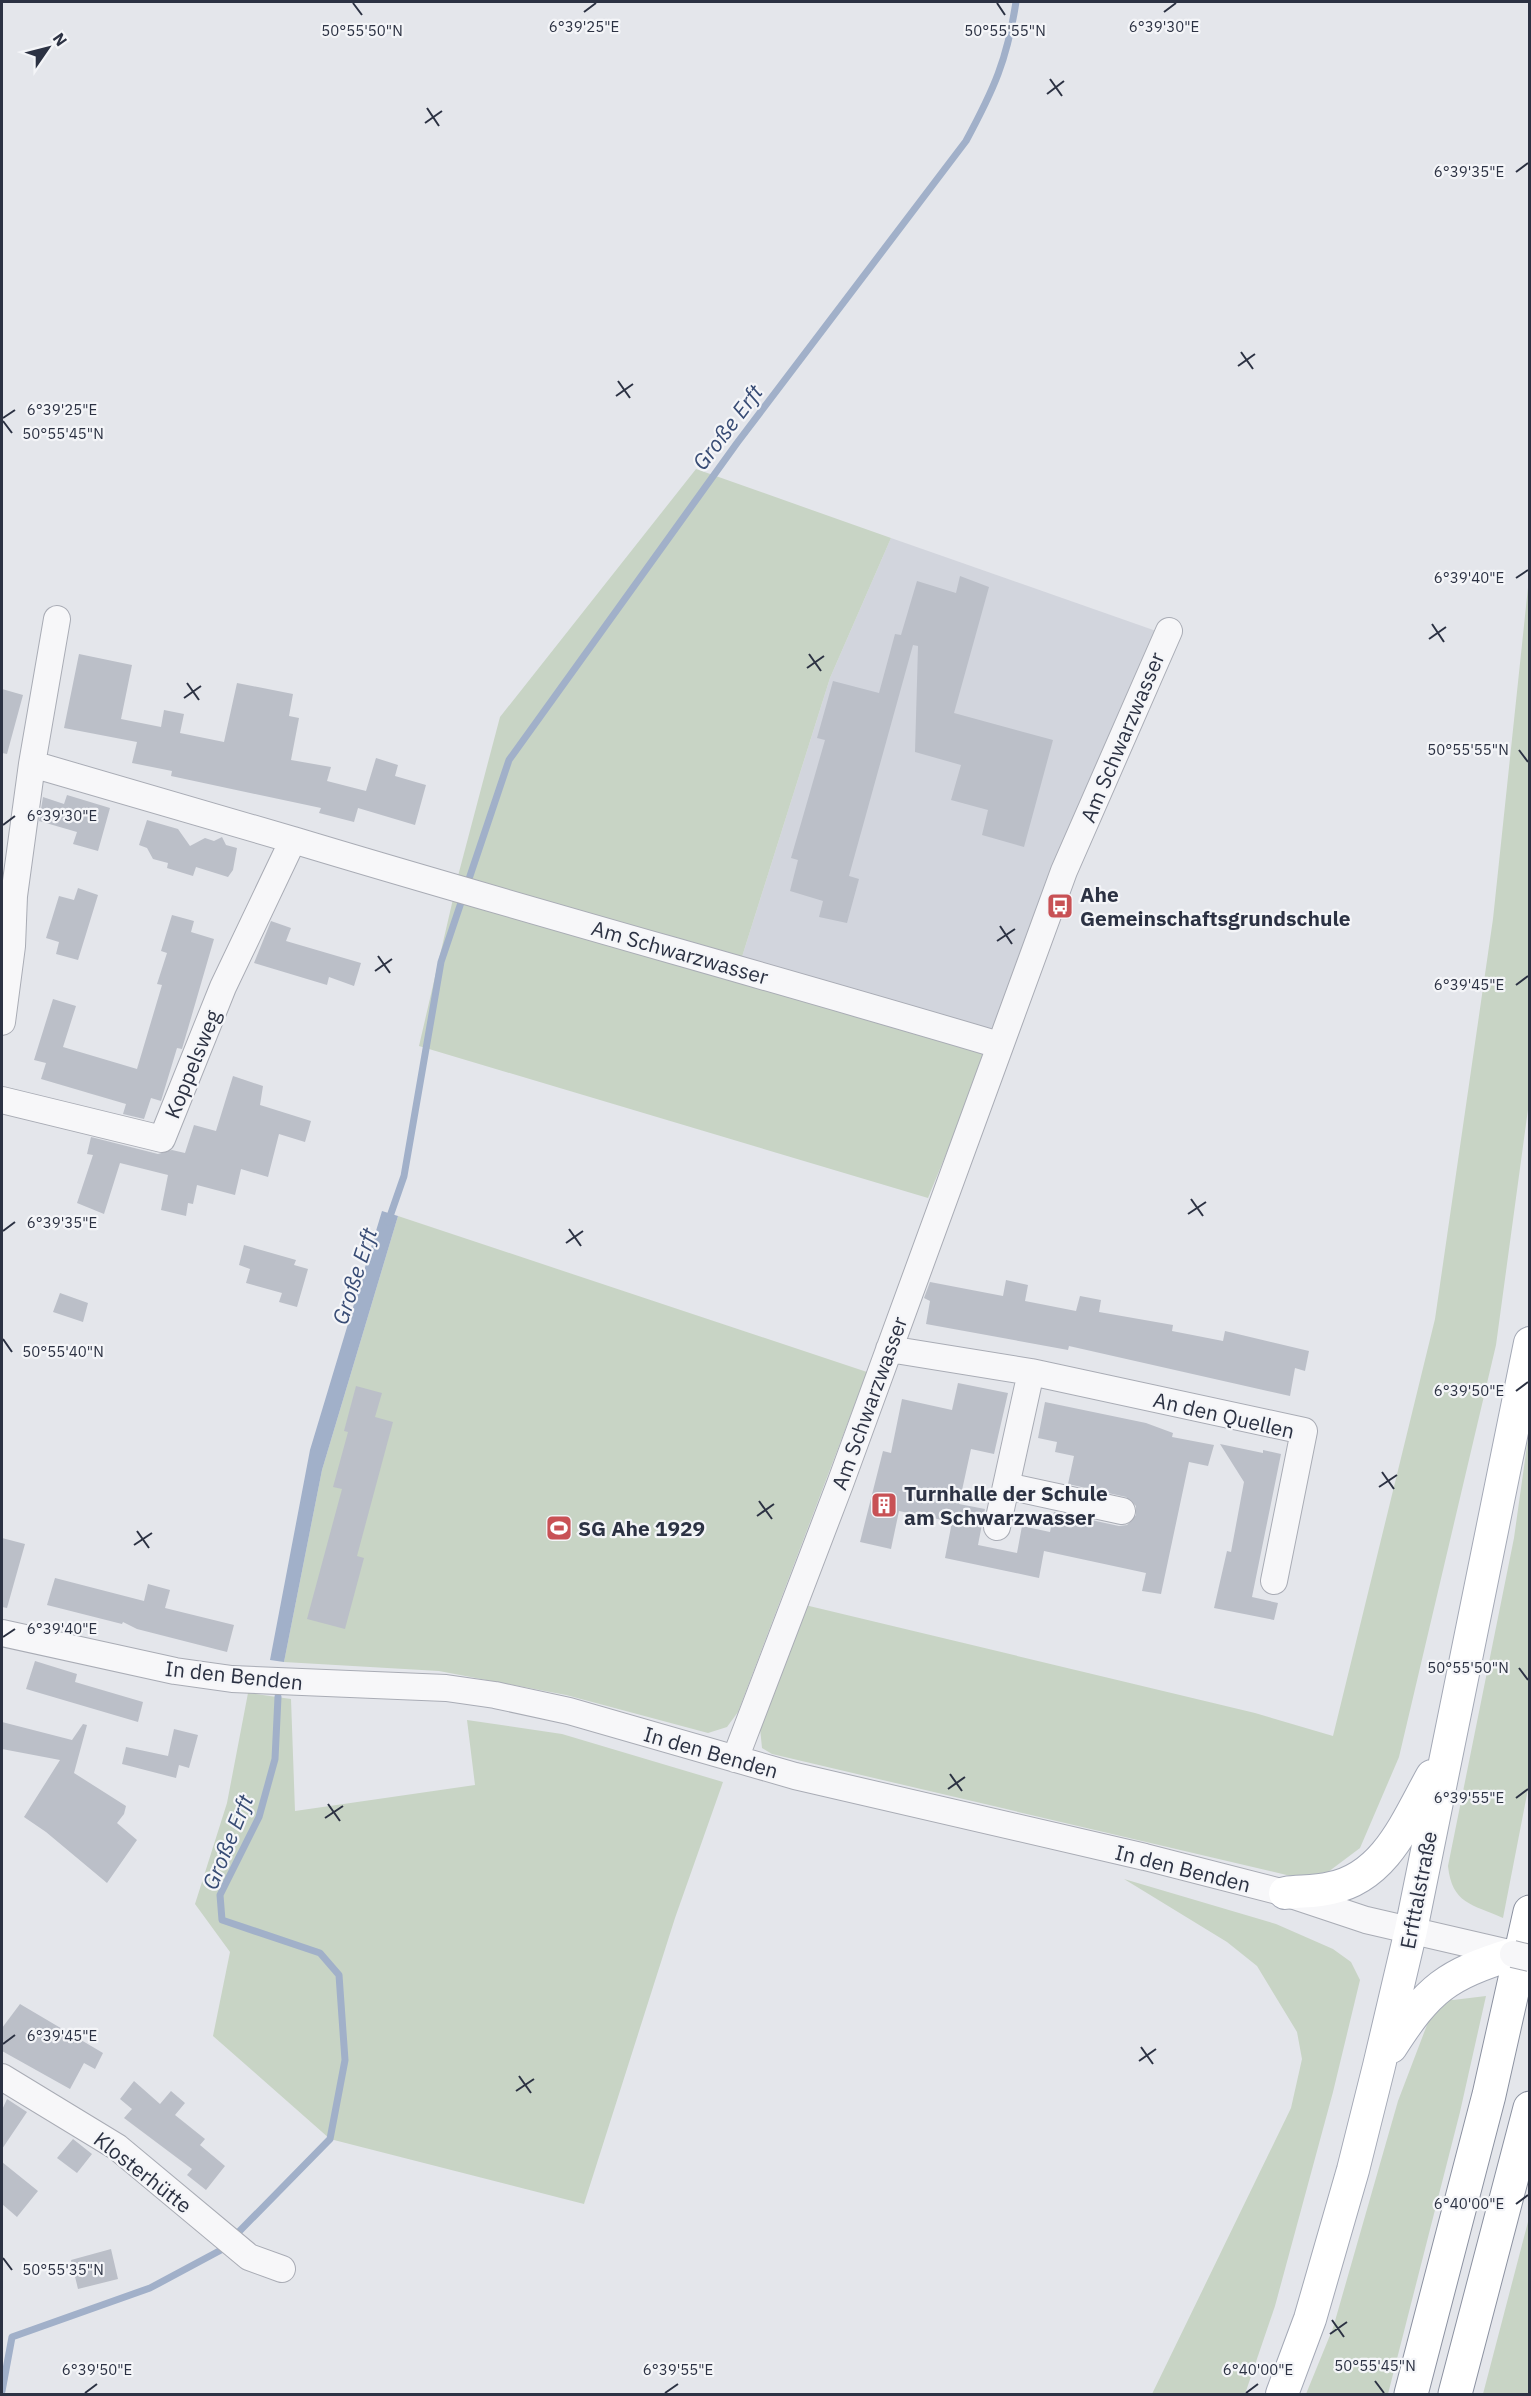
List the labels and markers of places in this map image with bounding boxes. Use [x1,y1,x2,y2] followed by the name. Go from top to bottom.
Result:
[1080,880,1351,932] place label: Ahe Gemeinschaftsgrundschule
[1045,891,1075,921] bus stop icon: Ahe Gemeinschaftsgrundschule
[904,1479,1108,1531] place label: Turnhalle der Schule am Schwarzwasser
[869,1490,899,1520] building icon: Turnhalle der Schule am Schwarzwasser
[544,1513,574,1543] sports icon: SG Ahe 1929
[578,1514,705,1542] place label: SG Ahe 1929

